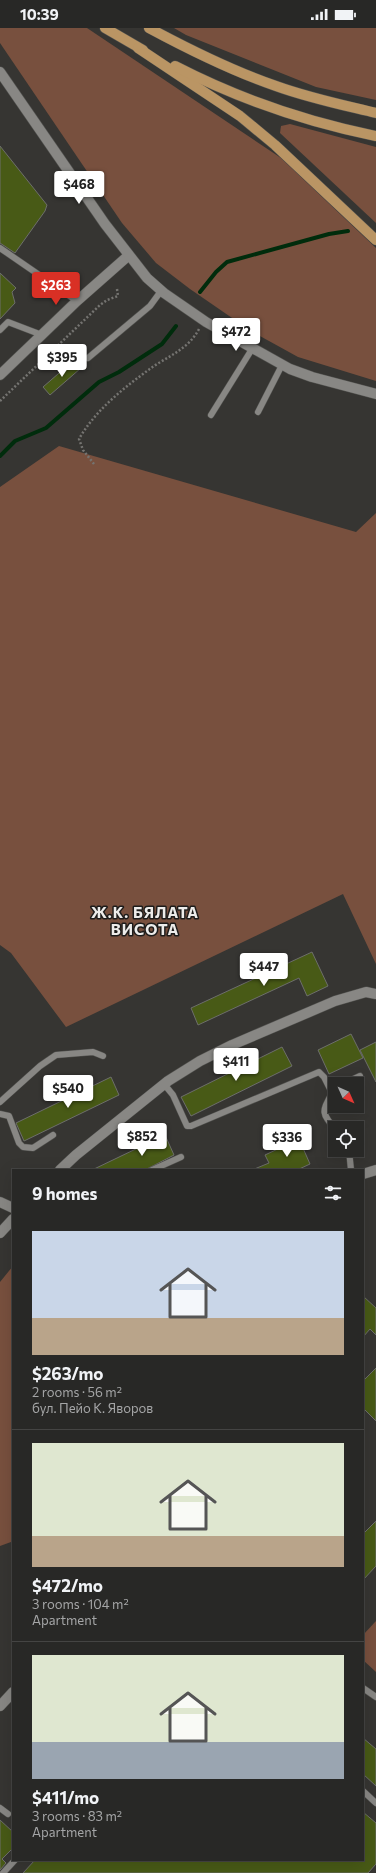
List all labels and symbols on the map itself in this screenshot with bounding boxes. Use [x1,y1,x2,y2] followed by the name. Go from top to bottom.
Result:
[55,171,103,205] pin: $468
[32,272,80,306] pin: $263
[212,318,260,352] pin: $472
[38,344,86,378] pin: $395
[91,903,199,938] district label: Ж.К. БЯЛАТА ВИСОТА
[240,953,288,987] pin: $447
[212,1048,260,1082] pin: $411
[44,1075,92,1109] pin: $540
[328,1077,364,1113] north arrow
[118,1123,166,1157] pin: $852
[263,1124,311,1158] pin: $336

